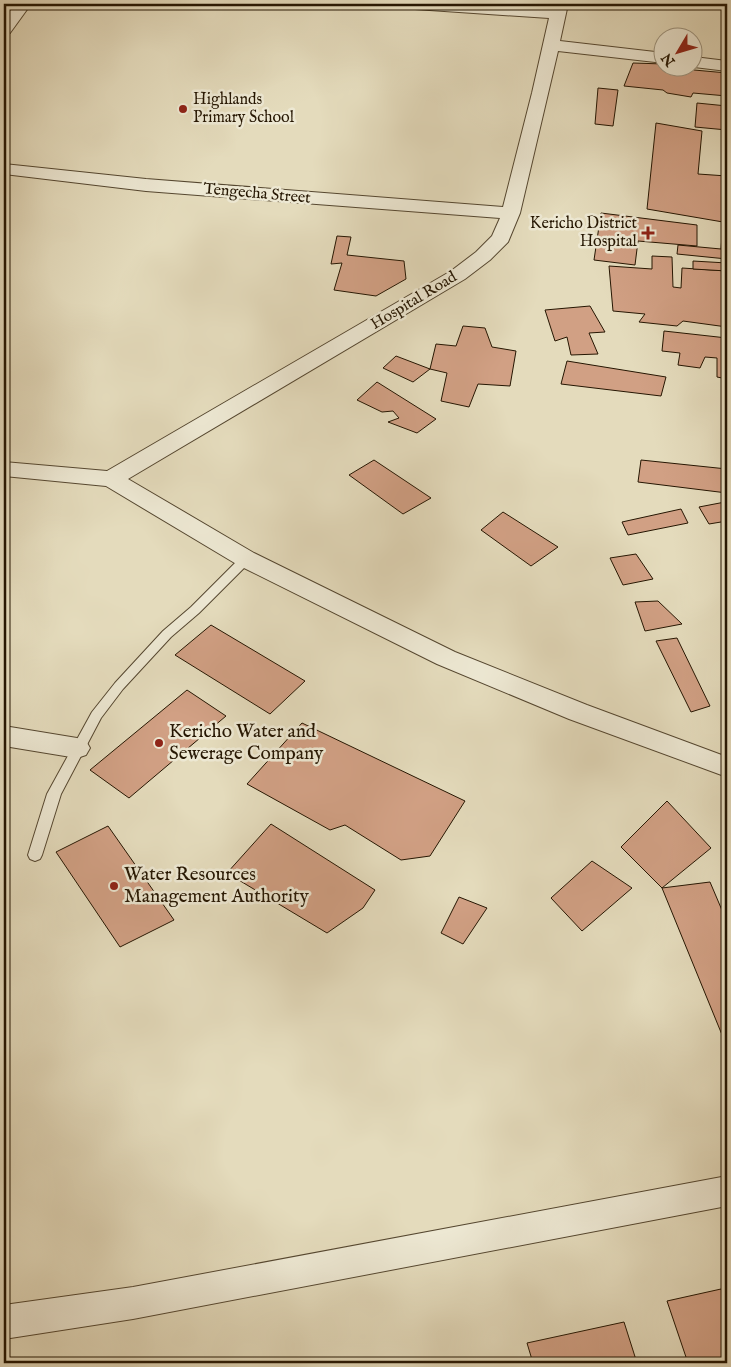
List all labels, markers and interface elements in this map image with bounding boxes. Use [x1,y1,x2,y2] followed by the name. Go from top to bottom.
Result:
[654,28,704,78] north arrow
[658,49,680,70] text: N
[193,90,295,128] place label: Highlands Primary School
[177,103,189,115] marker: Highlands Primary School
[202,179,312,209] street label: Tengecha Street
[530,214,638,252] place label: Kericho District Hospital
[641,226,655,240] marker: Kericho District Hospital
[367,267,461,335] street label: Hospital Road
[169,720,324,766] place label: Kericho Water and Sewerage Company
[153,737,165,749] marker: Kericho Water and Sewerage Company
[124,863,309,909] place label: Water Resources Management Authority
[108,880,120,892] marker: Water Resources Management Authority

